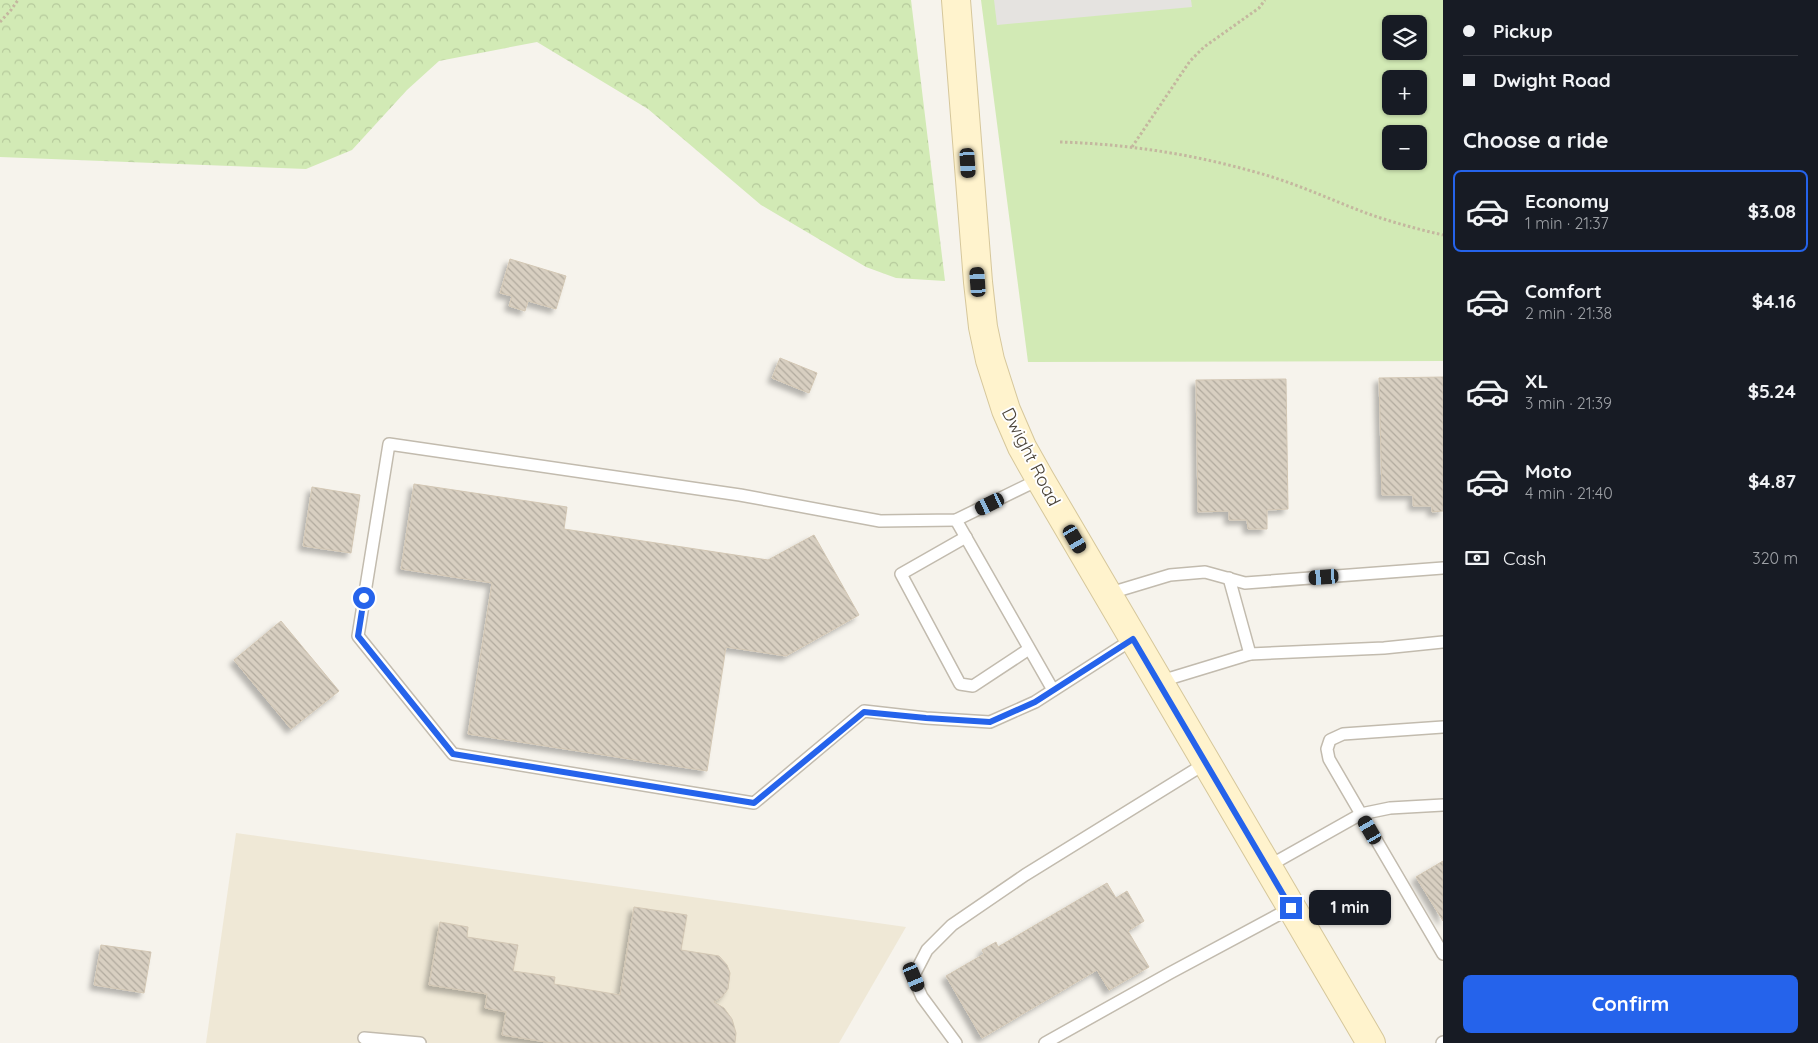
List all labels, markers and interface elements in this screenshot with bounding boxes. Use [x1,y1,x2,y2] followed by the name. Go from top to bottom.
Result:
[1382,15,1427,170] map controls
[1382,15,1427,60] button: layers
[1493,19,1553,43] text: Pickup
[1493,68,1611,92] text: Dwight Road
[1382,70,1427,115] button: +
[1382,125,1427,170] button: −
[1463,126,1608,154] text: Choose a ride
[959,148,976,178] car
[1465,189,1510,234] icon: car
[1525,189,1609,213] text: Economy
[1748,199,1796,223] text: $3.08
[1525,213,1609,233] text: 1 min · 21:37
[969,267,986,297] car
[1465,279,1510,324] icon: car
[1525,279,1602,303] text: Comfort
[1752,289,1796,313] text: $4.16
[1525,303,1612,323] text: 2 min · 21:38
[1465,369,1510,414] icon: car
[1525,369,1548,393] text: XL
[1748,379,1796,403] text: $5.24
[1525,393,1612,413] text: 3 min · 21:39
[997,404,1066,510] street label: Dwight Road
[1465,459,1510,504] icon: car
[1525,459,1572,483] text: Moto
[1748,469,1796,493] text: $4.87
[1525,483,1613,503] text: 4 min · 21:40
[973,491,1006,517] car
[1061,522,1088,556] car
[1463,544,1491,572] icon: cash
[1503,546,1547,570] text: Cash
[1752,548,1798,568] text: 320 m
[1308,568,1339,586] car
[353,587,375,609] route start
[1356,813,1383,847] car
[1308,890,1391,926] callout: 1 min
[1280,897,1302,919] route end
[1331,897,1369,917] text: 1 min
[901,960,926,994] car
[1463,975,1798,1033] button: Confirm

